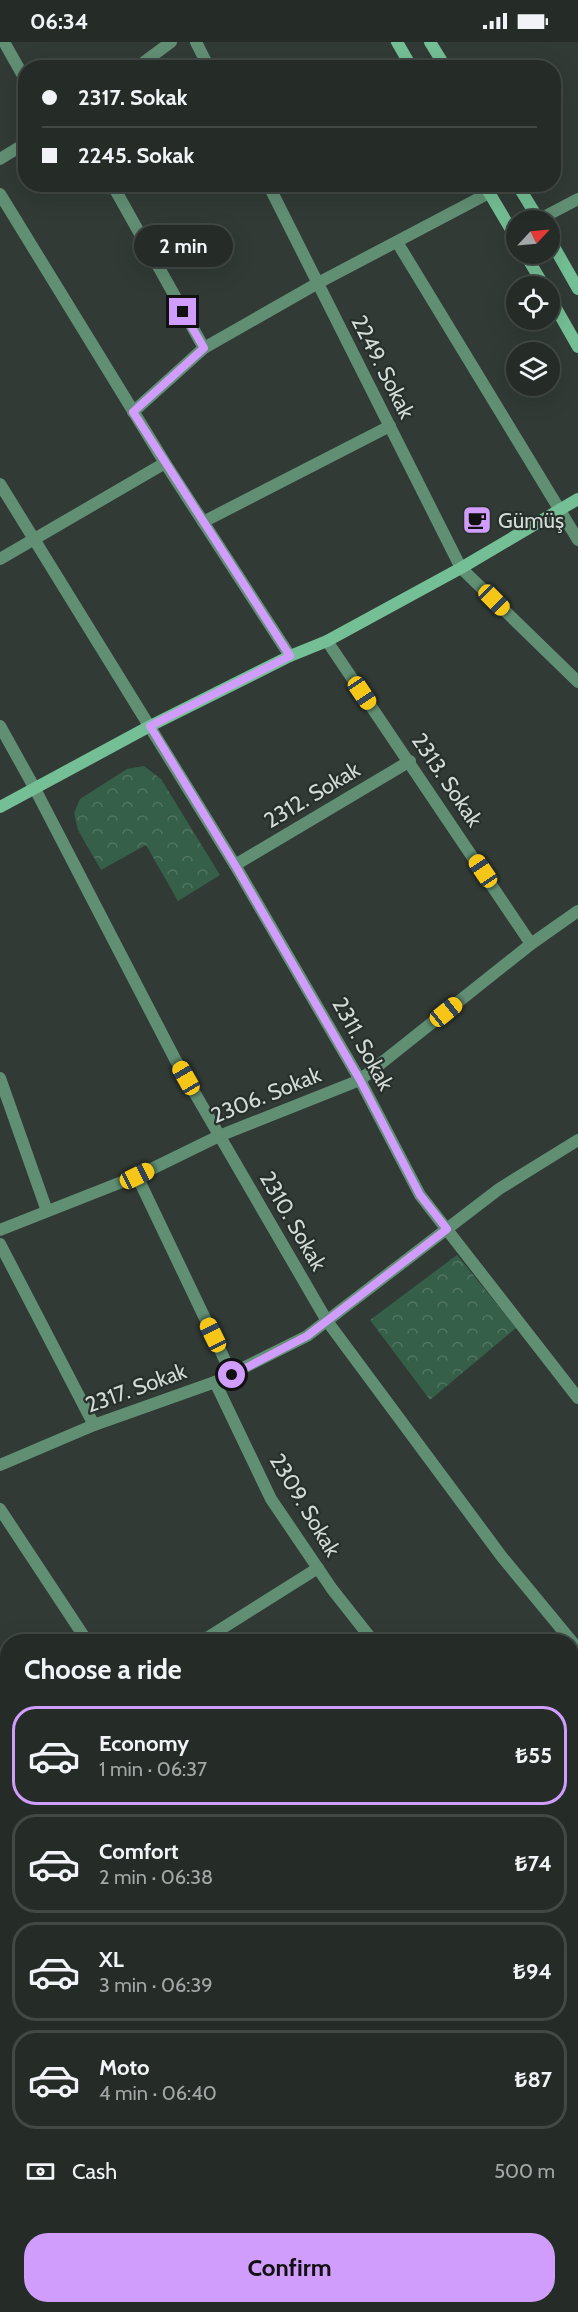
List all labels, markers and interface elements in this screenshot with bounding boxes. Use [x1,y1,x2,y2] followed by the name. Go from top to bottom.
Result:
[30,8,88,35] text: 06:34
[78,84,187,111] text: 2317. Sokak
[78,142,194,169] text: 2245. Sokak
[506,210,560,264] north arrow
[506,210,560,396] map controls
[134,225,232,267] callout: 2 min
[159,234,208,258] text: 2 min
[506,276,560,330] button: locate
[169,298,196,325] route end
[345,311,421,423] street label: 2249. Sokak
[506,342,560,396] button: layers
[461,504,493,536] cafe icon: Gümüş
[498,507,564,534] place label: Gümüş
[475,581,513,619] car
[344,673,380,713] car
[406,728,488,832] street label: 2313. Sokak
[259,756,365,834] street label: 2312. Sokak
[465,851,501,891] car
[326,993,400,1095] street label: 2311. Sokak
[426,994,466,1030] car
[169,1058,203,1098] car
[207,1061,325,1129] street label: 2306. Sokak
[117,1160,157,1192] car
[254,1167,332,1276] street label: 2310. Sokak
[197,1315,229,1355] car
[82,1357,190,1419] street label: 2317. Sokak
[218,1361,245,1388] route start
[264,1449,346,1562] street label: 2309. Sokak
[24,1653,182,1686] text: Choose a ride
[27,1729,81,1783] icon: car
[99,1730,189,1757] text: Economy
[515,1742,552,1769] text: ₺55
[99,1757,207,1781] text: 1 min · 06:37
[27,1837,81,1891] icon: car
[99,1838,178,1865] text: Comfort
[515,1850,552,1877] text: ₺74
[99,1865,213,1889] text: 2 min · 06:38
[27,1945,81,1999] icon: car
[99,1946,124,1973] text: XL
[513,1958,552,1985] text: ₺94
[99,1973,213,1997] text: 3 min · 06:39
[27,2053,81,2107] icon: car
[99,2054,150,2081] text: Moto
[514,2066,552,2093] text: ₺87
[99,2081,217,2105] text: 4 min · 06:40
[24,2155,57,2188] icon: cash
[72,2158,117,2185] text: Cash
[494,2159,555,2183] text: 500 m
[24,2233,555,2302] button: Confirm

